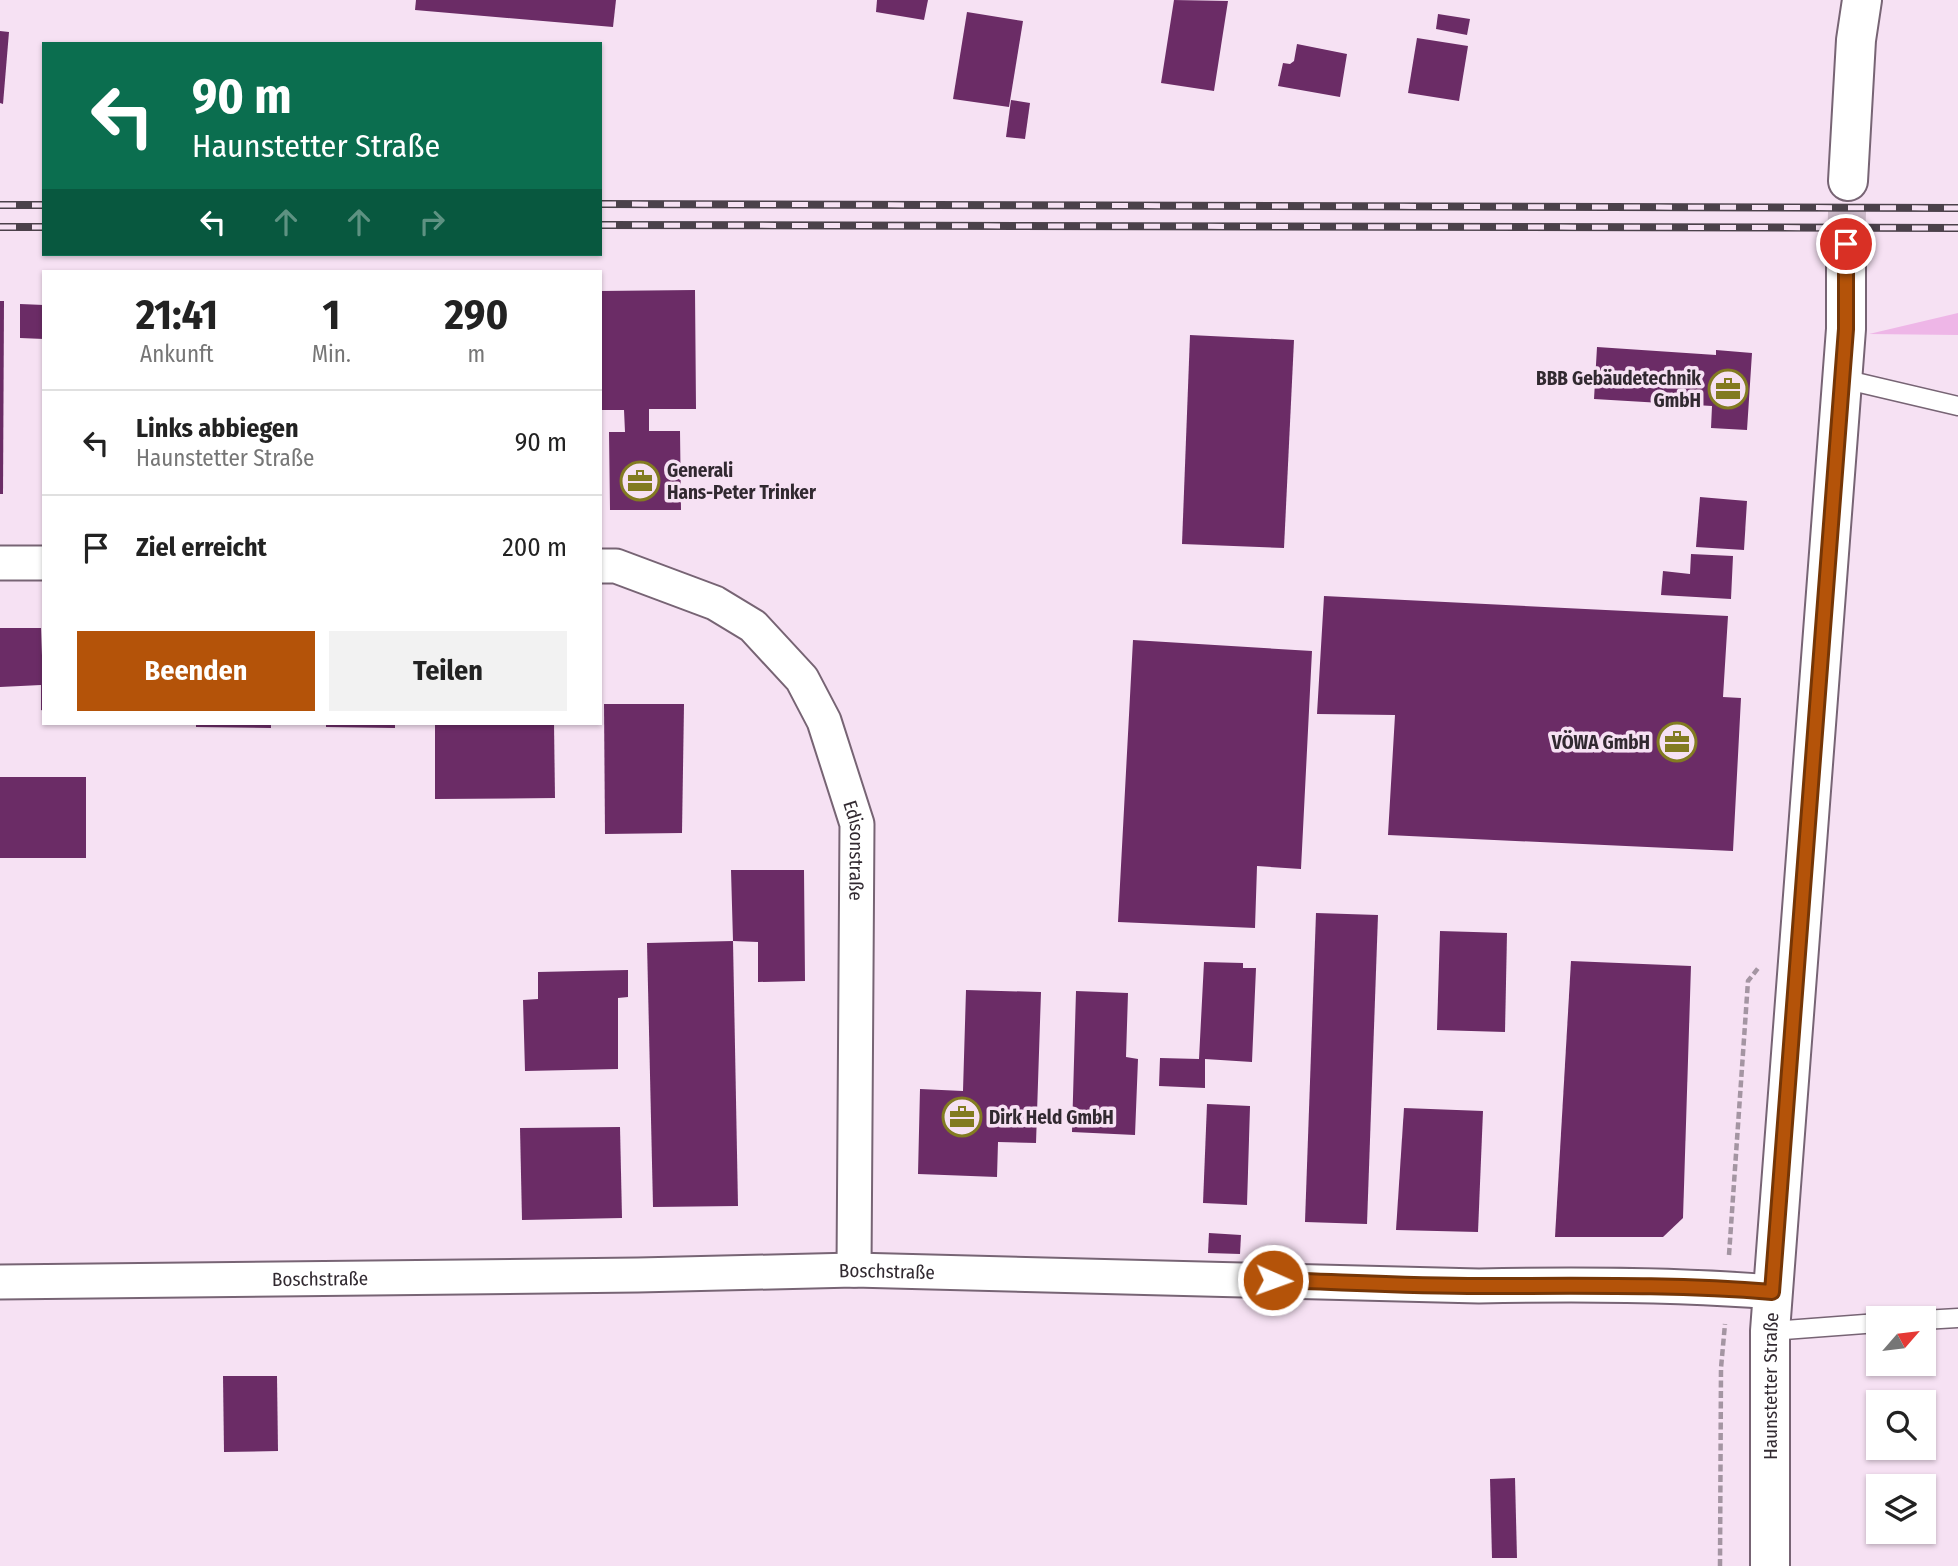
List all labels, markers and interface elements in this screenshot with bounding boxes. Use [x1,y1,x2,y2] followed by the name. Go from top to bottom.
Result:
[192,67,292,126] text: 90 m
[77,70,168,161] icon: left
[192,127,440,165] text: Haunstetter Straße
[194,203,232,241] icon: left
[267,203,305,241] icon: ahead
[340,203,378,241] icon: ahead
[413,203,451,241] icon: right
[1816,214,1876,274] pin
[1827,225,1865,263] icon: arrive
[136,290,218,340] text: 21:41
[322,290,340,340] text: 1
[444,290,508,340] text: 290
[140,340,214,368] text: Ankunft
[312,340,351,368] text: Min.
[468,340,485,368] text: m
[1536,367,1701,412] place label: BBB Gebäudetechnik GmbH
[1707,368,1749,410] office icon: BBB Gebäudetechnik GmbH
[136,413,299,444] text: Links abbiegen
[77,424,115,462] icon: left
[515,427,567,458] text: 90 m
[136,444,314,472] text: Haunstetter Straße
[667,459,817,504] place label: Generali Hans-Peter Trinker
[619,460,661,502] office icon: Generali Hans-Peter Trinker
[77,529,115,567] icon: arrive
[136,532,267,563] text: Ziel erreicht
[502,532,567,563] text: 200 m
[77,631,315,711] button: Beenden
[329,631,567,711] button: Teilen
[1656,721,1698,763] office icon: VÖWA GmbH
[1551,730,1650,754] place label: VÖWA GmbH
[838,797,868,901] street label: Edisonstraße
[941,1096,983,1138] office icon: Dirk Held GmbH
[989,1106,1114,1129] place label: Dirk Held GmbH
[1236,1243,1310,1317] position arrow
[839,1259,935,1284] street label: Boschstraße
[272,1267,368,1291] street label: Boschstraße
[1866,1306,1936,1376] north arrow
[1866,1306,1936,1544] map controls
[1759,1311,1783,1460] street label: Haunstetter Straße
[1866,1390,1936,1460] button: search
[1866,1474,1936,1544] button: layers

